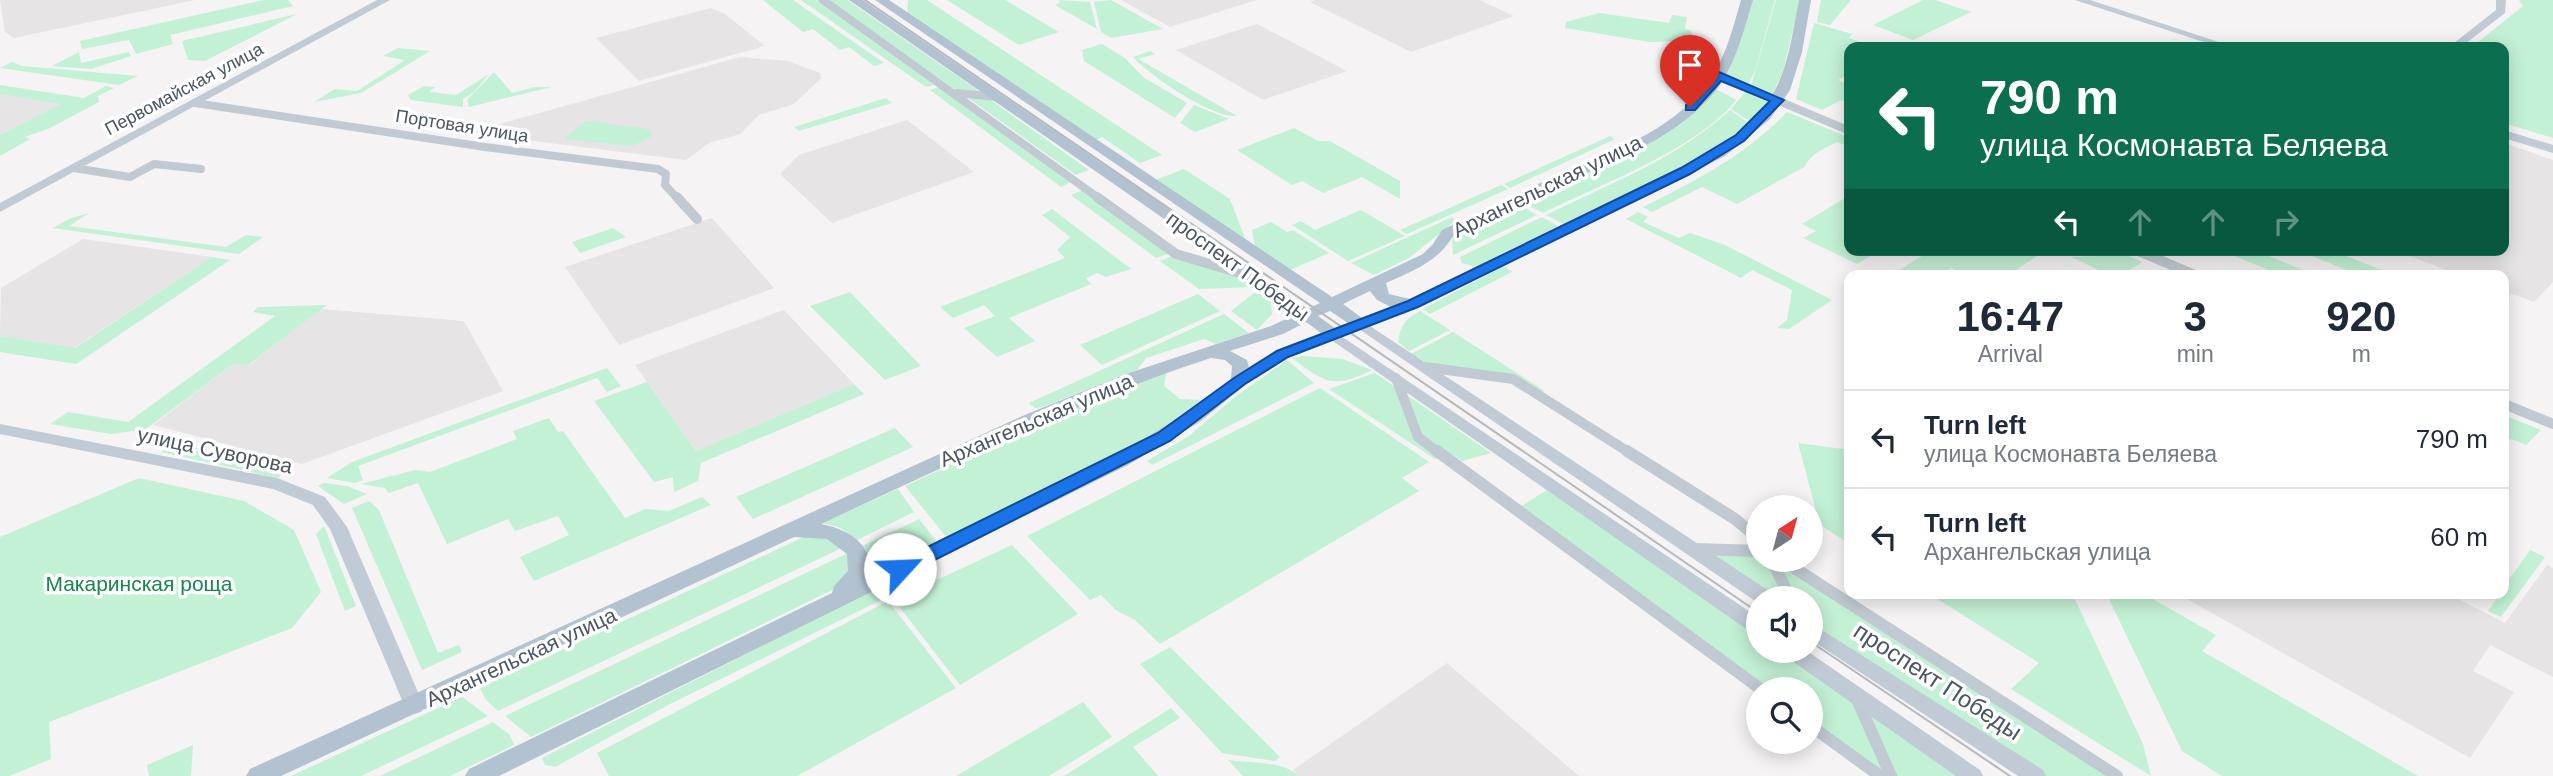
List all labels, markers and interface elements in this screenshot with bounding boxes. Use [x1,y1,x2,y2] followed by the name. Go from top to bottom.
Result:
[1660,35,1720,107] pin
[101,38,267,139] street label: Первомайская улица
[1671,46,1709,84] icon: arrive
[1865,70,1956,161] icon: left
[1980,70,2119,124] text: 790 m
[394,106,531,147] street label: Портовая улица
[1980,127,2388,163] text: улица Космонавта Беляева
[1449,130,1645,242] street label: Архангельская улица
[2048,203,2086,241] icon: left
[2121,203,2159,241] icon: ahead
[2194,203,2232,241] icon: ahead
[2267,203,2305,241] icon: right
[1162,207,1314,325] street label: проспект Победы
[1957,293,2064,340] text: 16:47
[2183,293,2207,340] text: 3
[2326,293,2396,340] text: 920
[1978,341,2043,367] text: Arrival
[2177,341,2214,367] text: min
[2352,341,2371,367] text: m
[936,369,1136,471] street label: Архангельская улица
[1924,410,2026,440] text: Turn left
[1865,420,1903,458] icon: left
[135,422,295,478] street label: улица Суворова
[2416,424,2488,454] text: 790 m
[1924,441,2217,467] text: улица Космонавта Беляева
[1746,495,1824,572] north arrow
[1746,495,1823,754] map controls
[1924,508,2026,538] text: Turn left
[1865,518,1903,556] icon: left
[2430,522,2488,552] text: 60 m
[863,532,937,606] position arrow
[1924,539,2151,565] text: Архангельская улица
[45,572,233,595] park label: Макаринская роща
[1746,586,1823,663] button: sound
[422,603,620,711] street label: Архангельская улица
[1849,617,2027,745] street label: проспект Победы
[1746,677,1823,754] button: search

